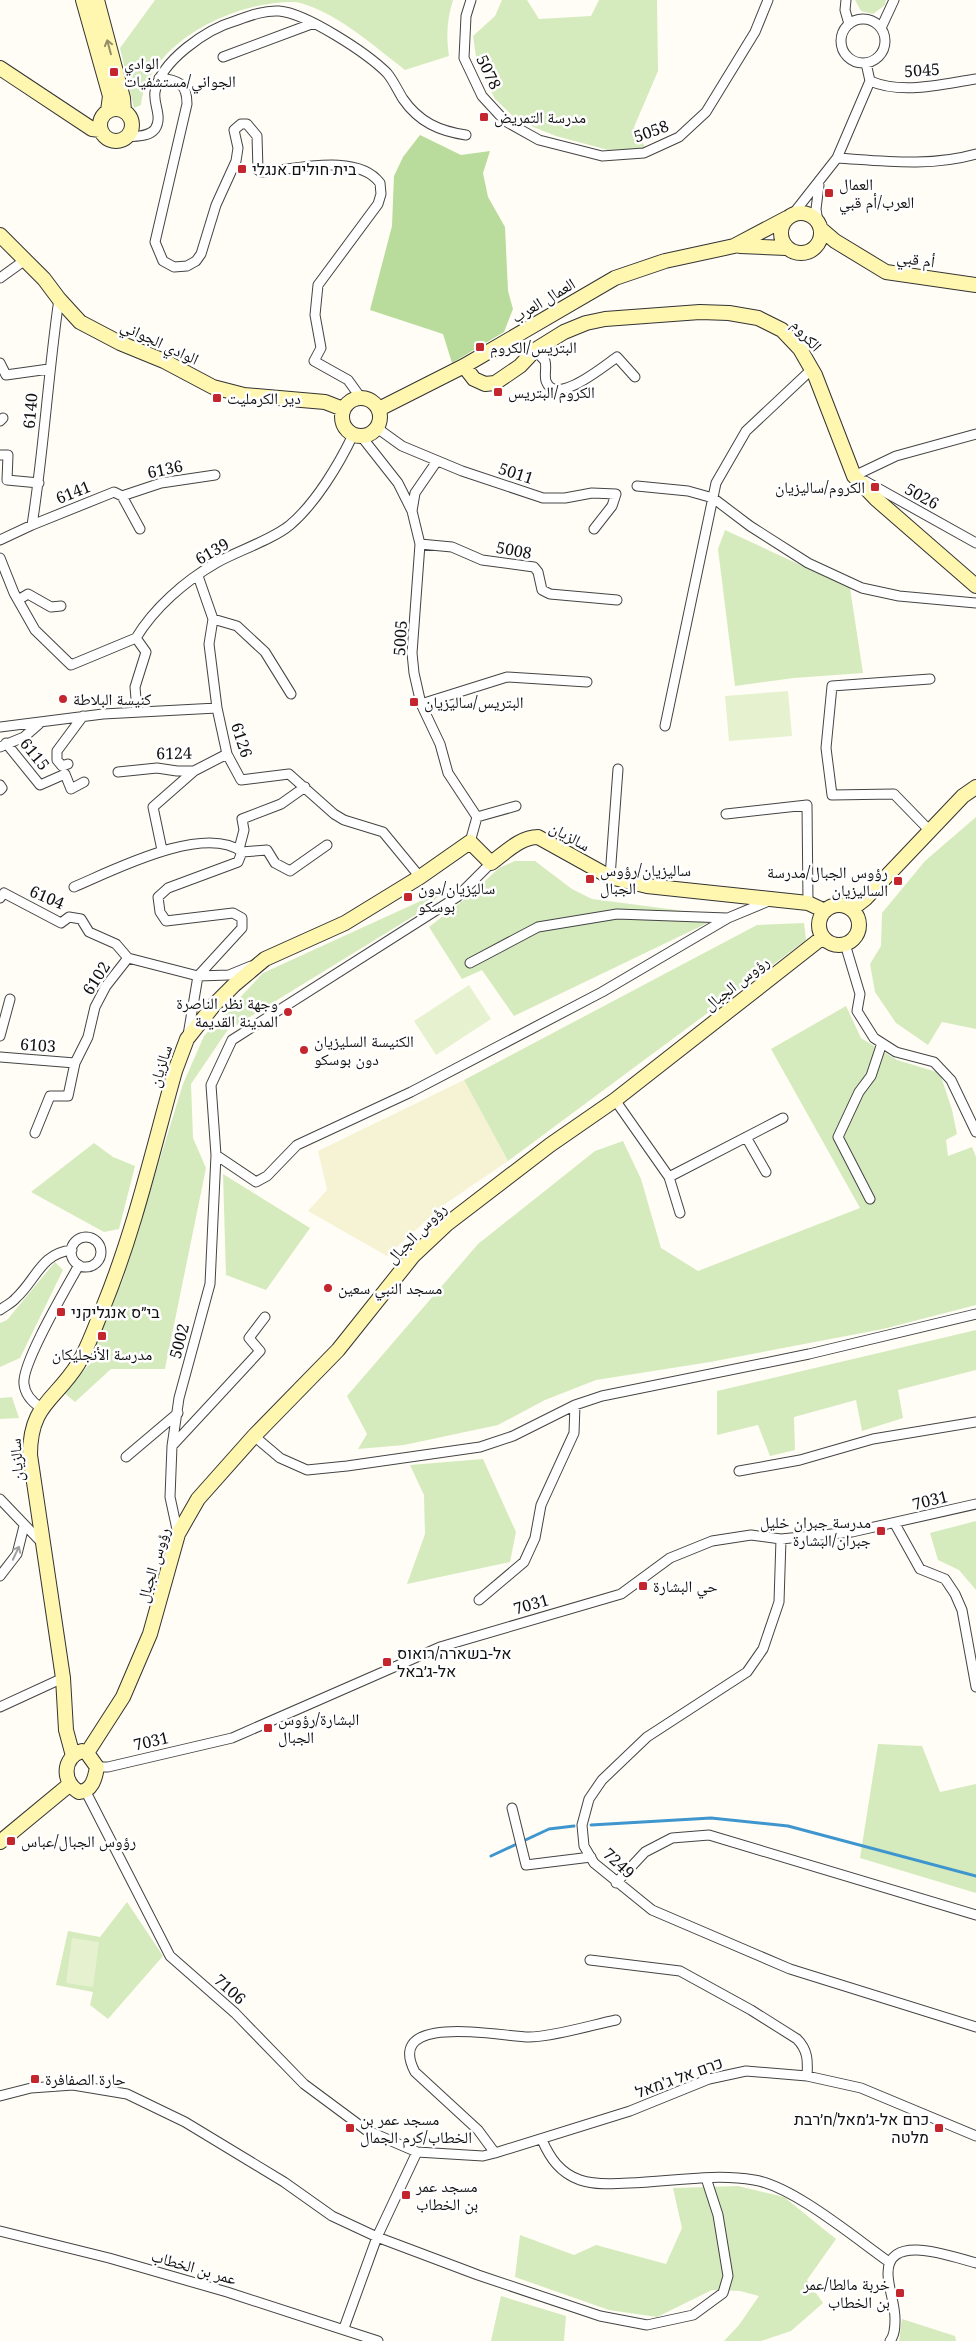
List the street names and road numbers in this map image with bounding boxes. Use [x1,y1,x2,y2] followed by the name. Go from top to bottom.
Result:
[471,51,507,93] street label: 5078
[903,58,941,82] street label: 5045
[630,115,672,147] street label: 5058
[895,245,936,275] street label: أم قبي
[507,272,579,328] street label: العمال العرب
[117,314,203,372] street label: الوادي الجواني
[787,314,827,356] street label: الكروم
[17,392,43,430] street label: 6140
[145,455,185,483] street label: 6136
[496,457,536,489] street label: 5011
[52,475,94,509] street label: 6141
[901,478,943,514] street label: 5026
[191,533,233,569] street label: 6139
[494,536,534,564] street label: 5008
[388,620,412,656] street label: 5005
[226,720,258,760] street label: 6126
[15,733,55,775] street label: 6115
[156,742,192,764] street label: 6124
[546,816,594,856] street label: سالزيان
[26,880,68,914] street label: 6104
[699,950,773,1016] street label: رؤوس الجبال
[77,957,115,999] street label: 6102
[19,1033,57,1057] street label: 6103
[143,1042,177,1090] street label: سالزيان
[381,1198,451,1268] street label: رؤوس الجبال
[164,1321,194,1361] street label: 5002
[4,1438,28,1482] street label: سالزيان
[910,1485,950,1515] street label: 7031
[131,1525,175,1605] street label: رؤوس الجبال
[511,1588,551,1620] street label: 7031
[131,1726,171,1756] street label: 7031
[598,1843,640,1883] street label: 7249
[209,1969,251,2009] street label: 7106
[632,2051,726,2103] street label: כרם אל ג'מאל
[149,2244,239,2290] street label: عمر بن الخطاب

